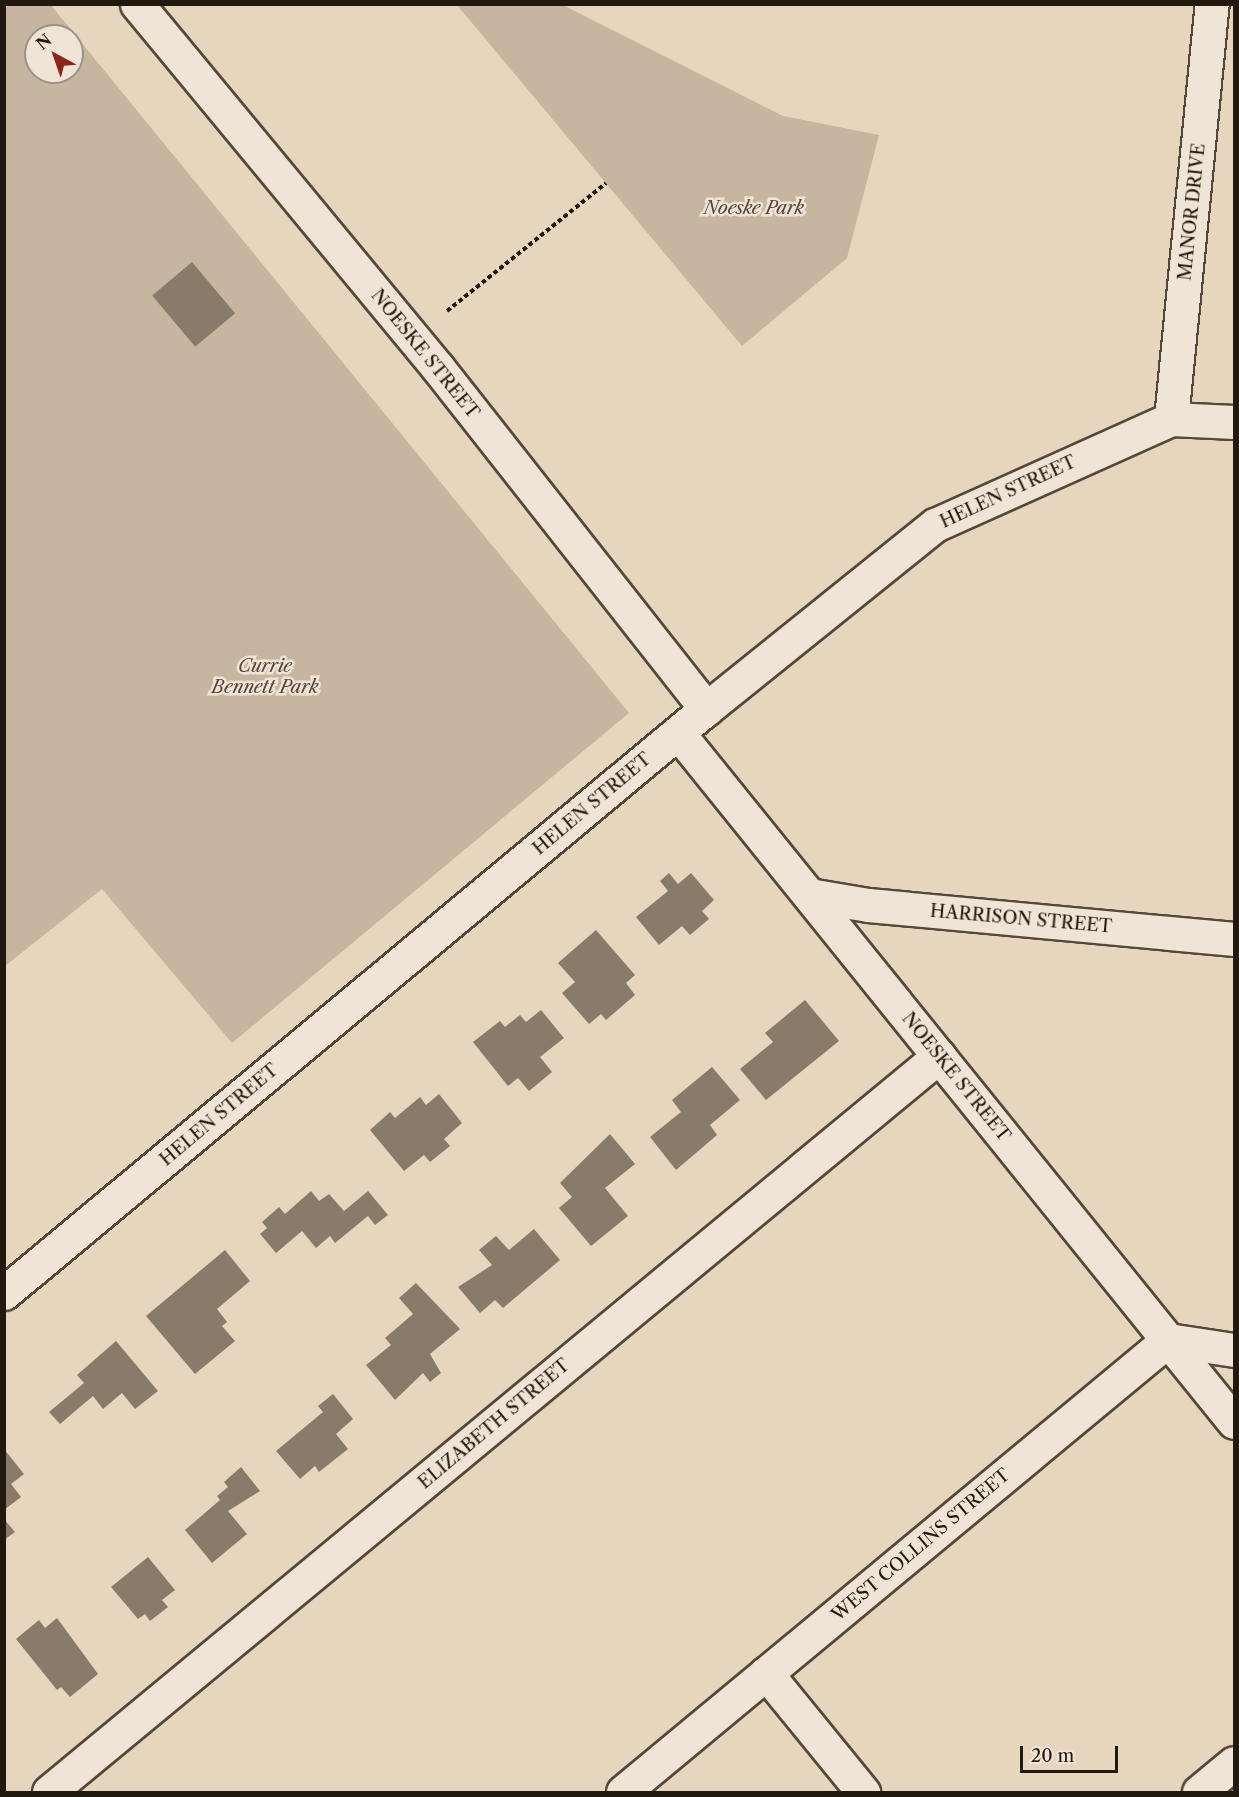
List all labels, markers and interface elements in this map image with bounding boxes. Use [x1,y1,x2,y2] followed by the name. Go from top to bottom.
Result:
[24,24,84,84] north arrow
[32,30,55,54] text: N
[1174,142,1210,282] street label: MANOR DRIVE
[704,197,804,219] park label: Noeske Park
[366,285,484,423] street label: NOESKE STREET
[937,451,1079,533] street label: HELEN STREET
[212,656,318,698] park label: Currie Bennett Park
[529,748,655,860] street label: HELEN STREET
[929,900,1113,938] street label: HARRISON STREET
[897,1008,1015,1146] street label: NOESKE STREET
[156,1059,282,1171] street label: HELEN STREET
[414,1354,574,1494] street label: ELIZABETH STREET
[827,1464,1015,1626] street label: WEST COLLINS STREET
[1023,1734,1120,1772] scale bar
[1031,1745,1074,1767] text: 20 m

